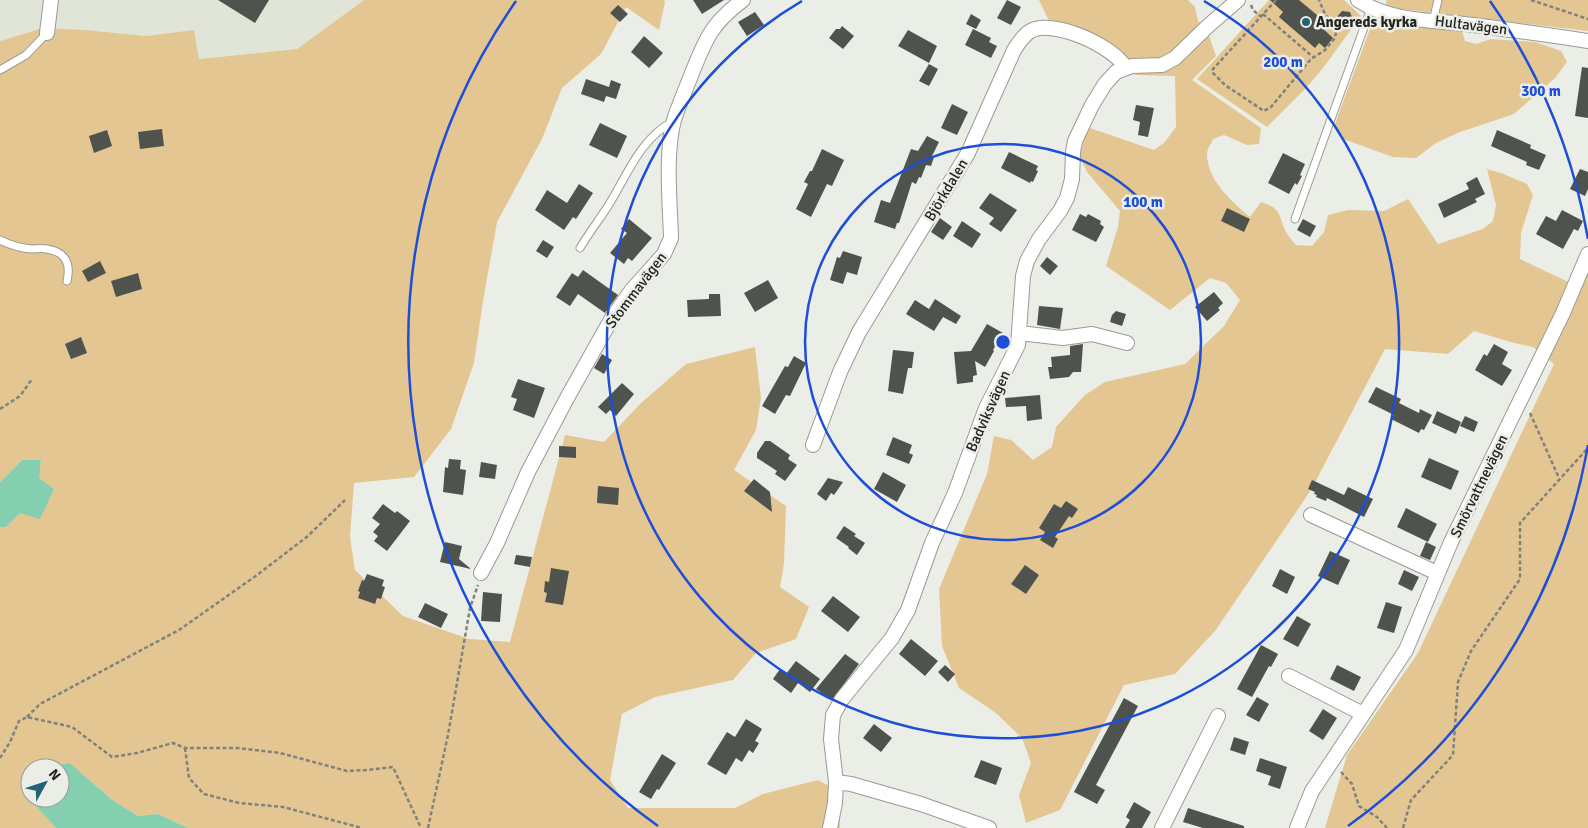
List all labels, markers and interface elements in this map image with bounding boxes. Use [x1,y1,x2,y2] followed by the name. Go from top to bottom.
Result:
[1434,12,1508,38] street label: Hultavägen
[1316,13,1418,31] place label: Angereds kyrka
[1300,16,1312,28] marker: Angereds kyrka
[1263,53,1303,71] text: 200 m
[1521,82,1561,100] text: 300 m
[920,156,972,224] street label: Björkdalen
[1123,193,1163,211] text: 100 m
[602,248,670,332] street label: Stommavägen
[994,333,1012,351] centre of rings
[962,367,1014,455] street label: Badviksvägen
[1446,432,1512,540] street label: Smörvattnevägen
[20,758,70,808] north arrow
[45,766,64,784] text: N

